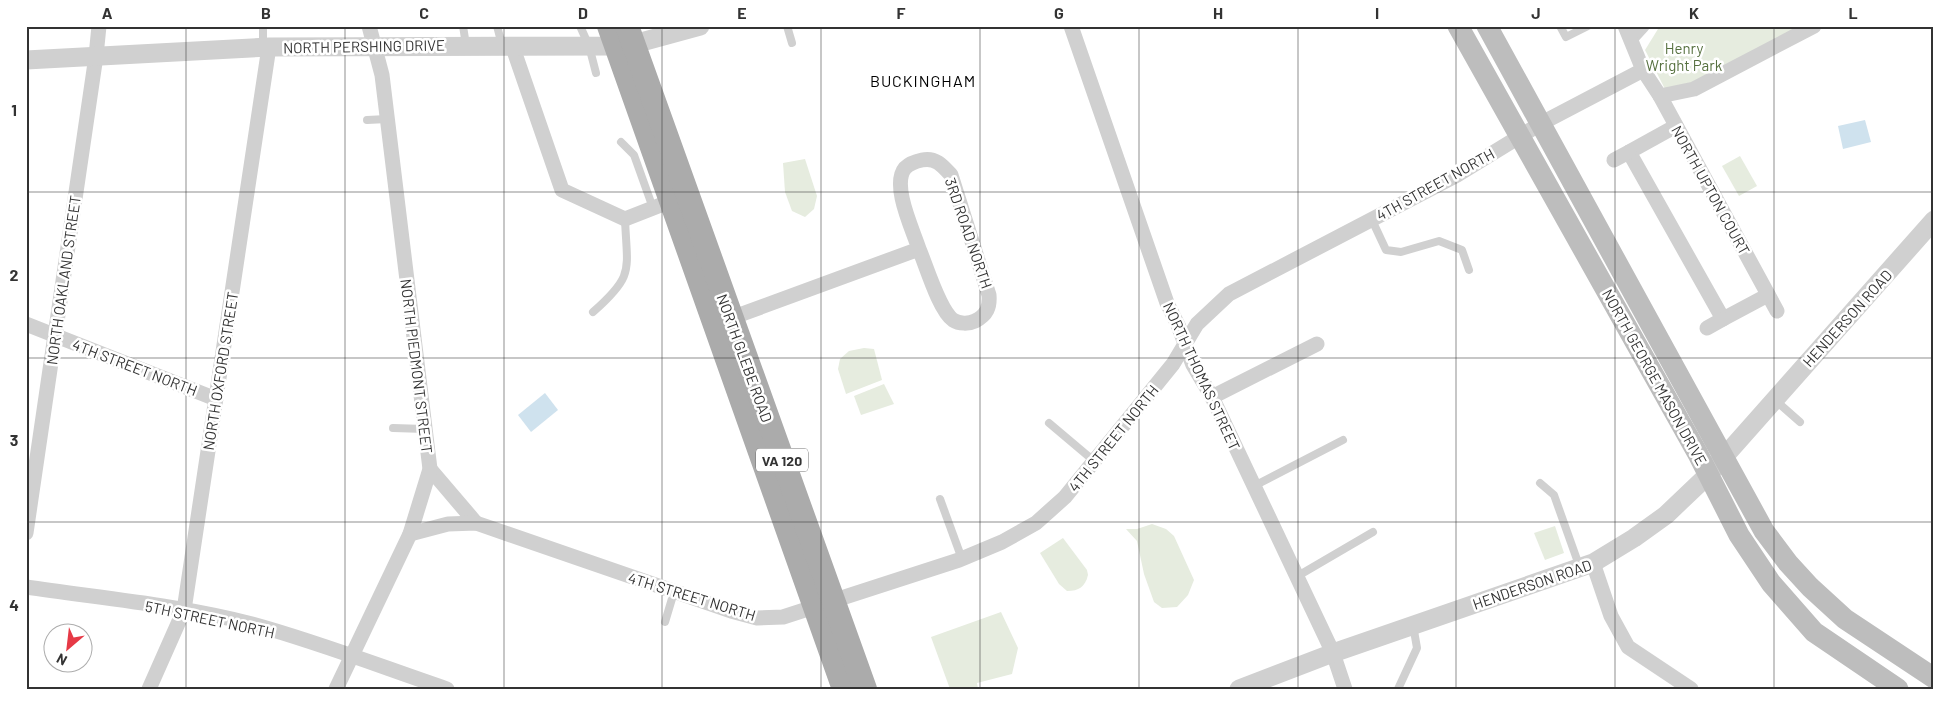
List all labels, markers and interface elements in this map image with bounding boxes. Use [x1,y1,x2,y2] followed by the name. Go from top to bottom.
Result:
[102,3,113,22] text: A
[261,3,271,22] text: B
[419,3,429,22] text: C
[578,3,588,22] text: D
[737,3,747,22] text: E
[897,3,906,22] text: F
[1054,3,1064,22] text: G
[1213,3,1223,22] text: H
[1375,3,1379,22] text: I
[1531,3,1541,22] text: J
[1689,3,1699,22] text: K
[1848,3,1858,22] text: L
[283,36,445,56] street label: NORTH PERSHING DRIVE
[1646,39,1723,74] park label: Henry Wright Park
[870,71,976,90] district label: BUCKINGHAM
[11,100,17,119] text: 1
[1668,122,1754,258] street label: NORTH UPTON COURT
[1373,144,1497,224] street label: 4TH STREET NORTH
[942,175,996,291] street label: 3RD ROAD NORTH
[42,194,84,366] street label: NORTH OAKLAND STREET
[10,265,19,284] text: 2
[1799,266,1895,370] street label: HENDERSON ROAD
[397,278,437,454] street label: NORTH PIEDMONT STREET
[1599,286,1711,468] street label: NORTH GEORGE MASON DRIVE
[199,291,241,451] street label: NORTH OXFORD STREET
[713,291,777,425] street label: NORTH GLEBE ROAD
[1160,299,1244,453] street label: NORTH THOMAS STREET
[70,335,200,399] street label: 4TH STREET NORTH
[1064,381,1162,495] street label: 4TH STREET NORTH
[10,430,18,449] text: 3
[756,448,808,472] road number: VA 120
[1470,555,1594,613] street label: HENDERSON ROAD
[626,568,758,624] street label: 4TH STREET NORTH
[9,595,19,614] text: 4
[144,596,276,642] street label: 5TH STREET NORTH
[42,622,92,672] north arrow
[54,650,70,670] text: N

